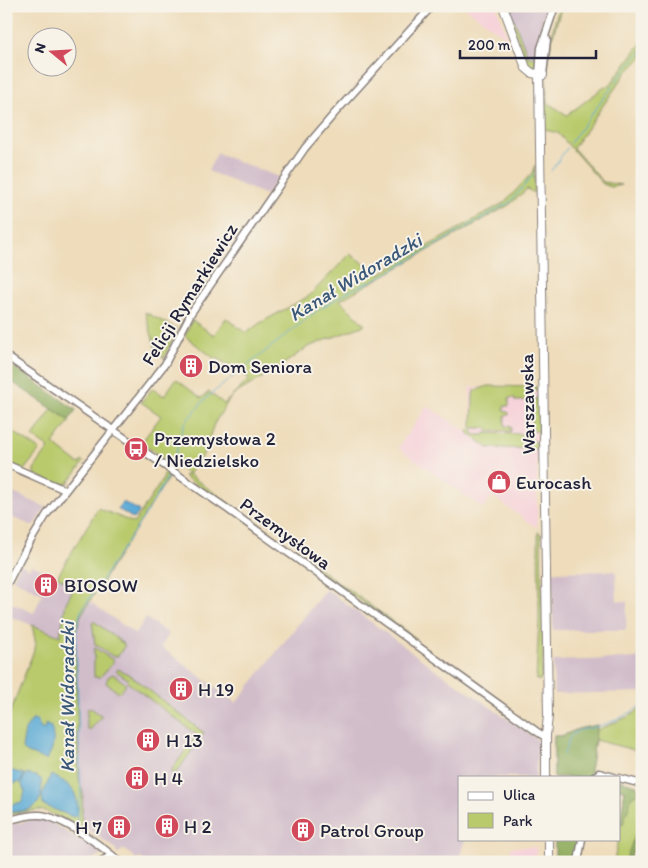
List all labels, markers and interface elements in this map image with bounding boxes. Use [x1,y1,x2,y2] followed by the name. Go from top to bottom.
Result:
[28,28,78,78] north arrow
[460,28,597,60] scale bar
[468,36,511,54] text: 200 m
[31,41,50,55] text: N
[136,219,243,370] street label: Felicji Rymarkiewicz
[284,227,428,326] water label: Kanał Widoradzki
[178,353,204,379] building icon: Dom Seniora
[515,353,540,455] street label: Warszawska
[208,355,312,378] place label: Dom Seniora
[154,427,276,472] place label: Przemysłowa 2 / Niedzielsko
[123,436,149,462] bus stop icon: Przemysłowa 2 / Niedzielsko
[486,469,512,495] shop icon: Eurocash
[516,471,592,494] place label: Eurocash
[236,493,336,574] street label: Przemysłowa
[33,572,59,598] building icon: BIOSOW
[64,574,138,597] place label: BIOSOW
[55,620,79,773] water label: Kanał Widoradzki
[168,676,194,702] building icon: H 19
[198,678,234,701] place label: H 19
[135,727,161,753] building icon: H 13
[166,729,203,752] place label: H 13
[124,765,150,791] building icon: H 4
[154,767,183,790] place label: H 4
[458,776,620,840] legend
[503,786,536,804] text: Ulica
[503,812,533,830] text: Park
[154,813,180,839] building icon: H 2
[106,814,132,840] building icon: H 7
[184,815,211,838] place label: H 2
[75,816,102,839] place label: H 7
[290,817,316,843] building icon: Patrol Group
[320,819,424,842] place label: Patrol Group

